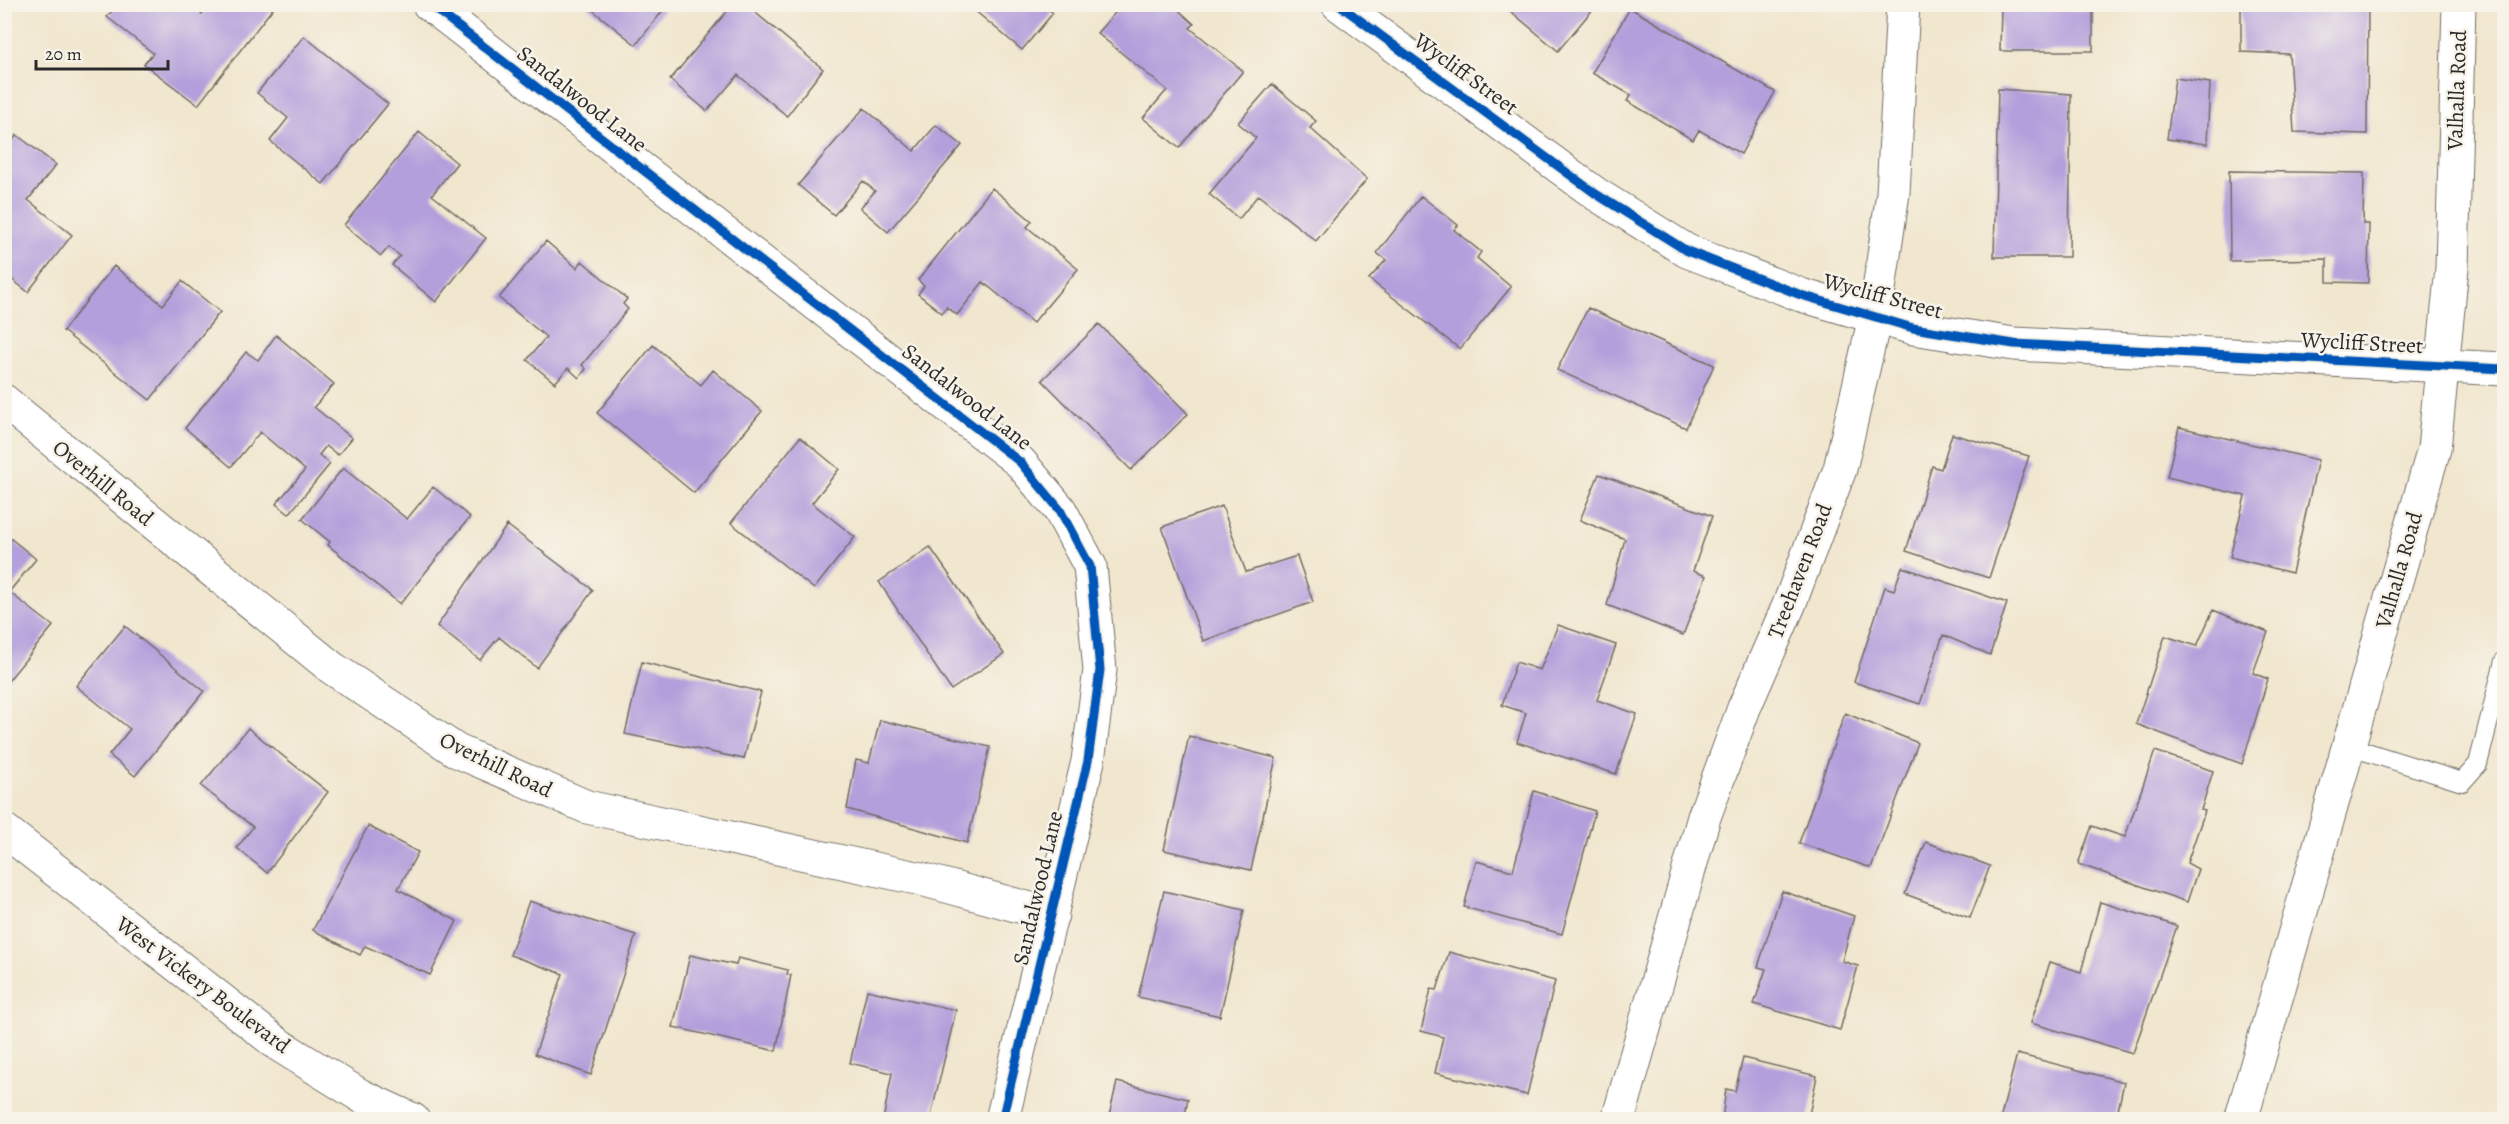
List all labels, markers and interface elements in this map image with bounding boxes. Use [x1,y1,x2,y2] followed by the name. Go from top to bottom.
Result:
[1407,25,1524,122] street label: Wycliff Street
[2440,29,2474,152] street label: Valhalla Road
[36,33,168,71] scale bar
[511,39,653,159] street label: Sandalwood Lane
[45,42,82,66] text: 20 m
[1819,265,1946,326] street label: Wycliff Street
[2299,325,2424,361] street label: Wycliff Street
[896,337,1038,457] street label: Sandalwood Lane
[46,433,160,533] street label: Overhill Road
[1760,499,1840,643] street label: Treehaven Road
[2368,508,2430,633] street label: Valhalla Road
[435,725,558,805] street label: Overhill Road
[1006,808,1070,968] street label: Sandalwood Lane
[109,909,297,1061] street label: West Vickery Boulevard

